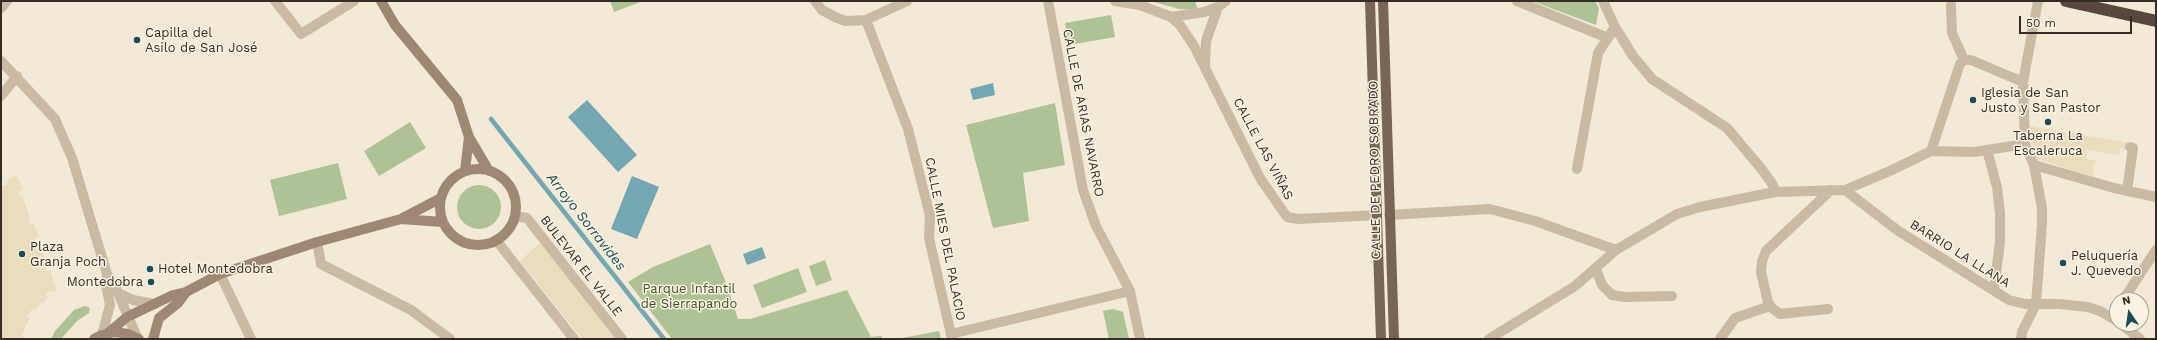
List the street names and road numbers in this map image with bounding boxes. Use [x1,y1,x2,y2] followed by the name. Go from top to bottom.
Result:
[1059,28,1107,198] street label: CALLE DE ARIAS NAVARRO
[1366,80,1384,260] street label: CALLE DE PEDRO SOBRADO
[1229,95,1297,203] street label: CALLE LAS VIÑAS
[921,156,969,322] street label: CALLE MIES DEL PALACIO
[537,212,625,320] street label: BULEVAR EL VALLE
[1907,217,2013,291] street label: BARRIO LA LLANA

